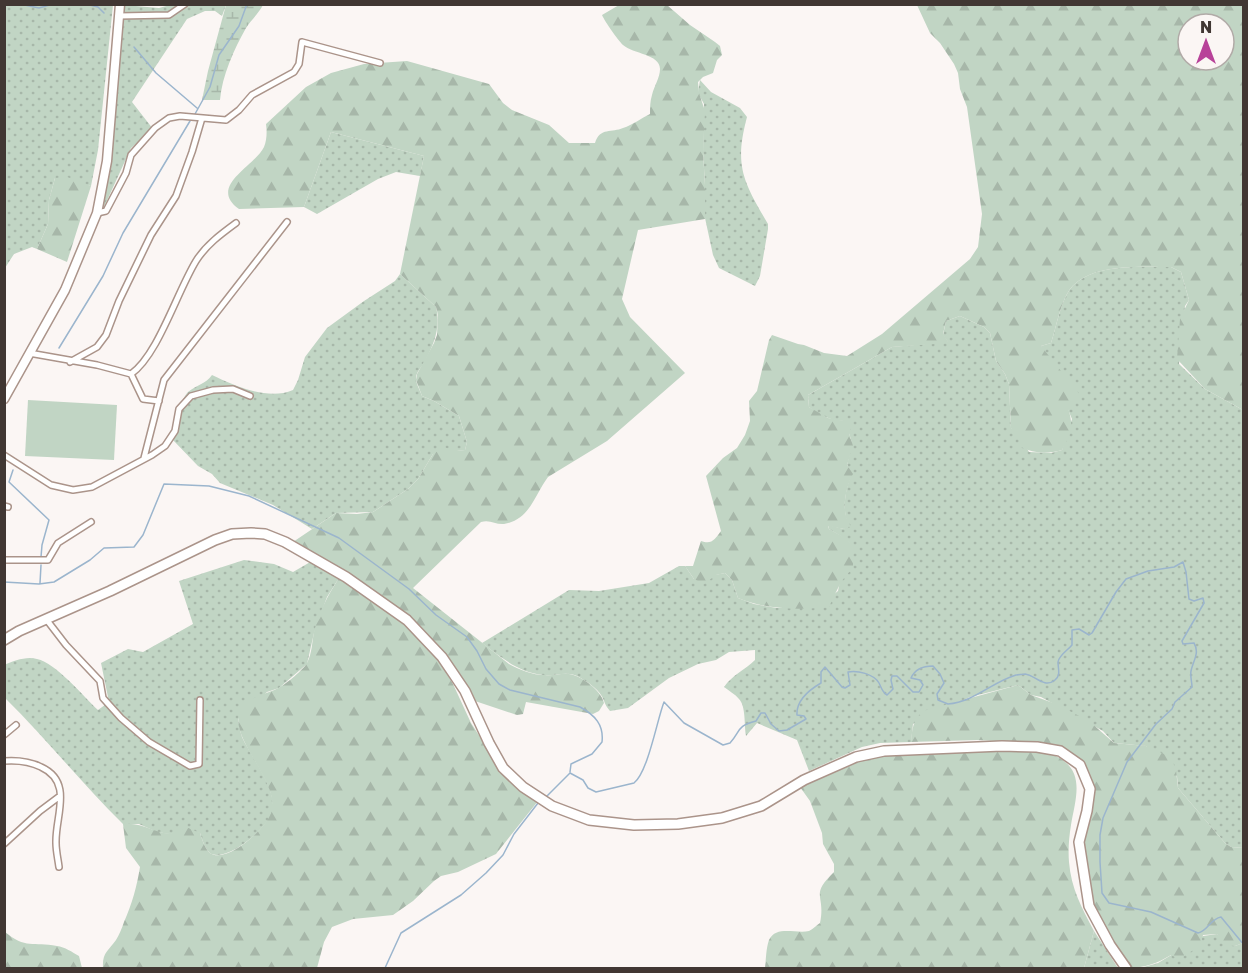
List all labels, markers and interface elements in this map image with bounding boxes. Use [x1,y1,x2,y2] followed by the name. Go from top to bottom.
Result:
[1176,12,1236,72] north arrow
[1200,17,1212,37] text: N

